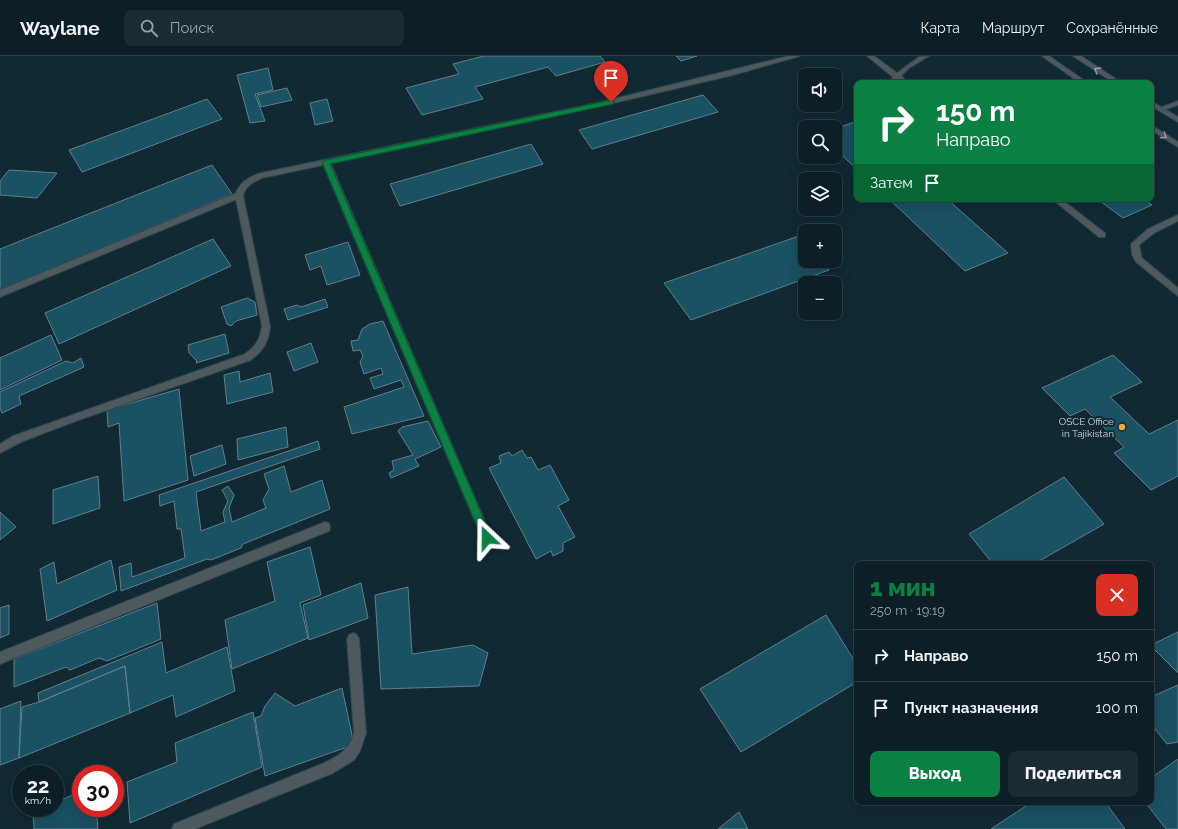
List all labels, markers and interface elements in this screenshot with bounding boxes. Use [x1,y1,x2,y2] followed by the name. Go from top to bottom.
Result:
[124,10,404,46] search box
[20,17,100,39] text: Waylane
[138,17,160,39] icon: search
[170,19,214,37] text: Поиск
[921,20,960,36] text: Карта
[982,20,1044,36] text: Маршрут
[1066,20,1158,36] text: Сохранённые
[594,61,628,102] pin
[600,67,622,89] icon: arrive
[1094,67,1101,74] one-way arrow
[798,68,842,320] map controls
[798,68,842,112] button: sound
[936,95,1015,128] text: 150 m
[870,96,922,148] icon: right
[798,120,842,164] button: search
[936,129,1010,150] text: Направо
[1160,131,1167,138] one-way arrow
[798,172,842,216] button: layers
[921,172,943,194] icon: arrive
[870,174,913,192] text: Затем
[798,224,842,268] button: +
[798,276,842,320] button: −
[1059,416,1114,439] place label: OSCE Office in Tajikistan
[1117,422,1127,432] marker: OSCE Office in Tajikistan
[466,517,508,559] position arrow
[870,573,935,602] text: 1 мин
[1096,574,1138,616] button: close
[870,603,945,618] text: 250 m · 19:19
[870,645,892,667] icon: right
[904,647,968,665] text: Направо
[1097,647,1138,665] text: 150 m
[870,697,892,719] icon: arrive
[904,699,1038,717] text: Пункт назначения
[1096,699,1138,717] text: 100 m
[870,751,1000,797] button: Выход
[1008,751,1138,797] button: Поделиться
[72,765,124,817] speed limit sign: 30
[27,774,49,798] text: 22
[25,795,51,806] text: km/h

